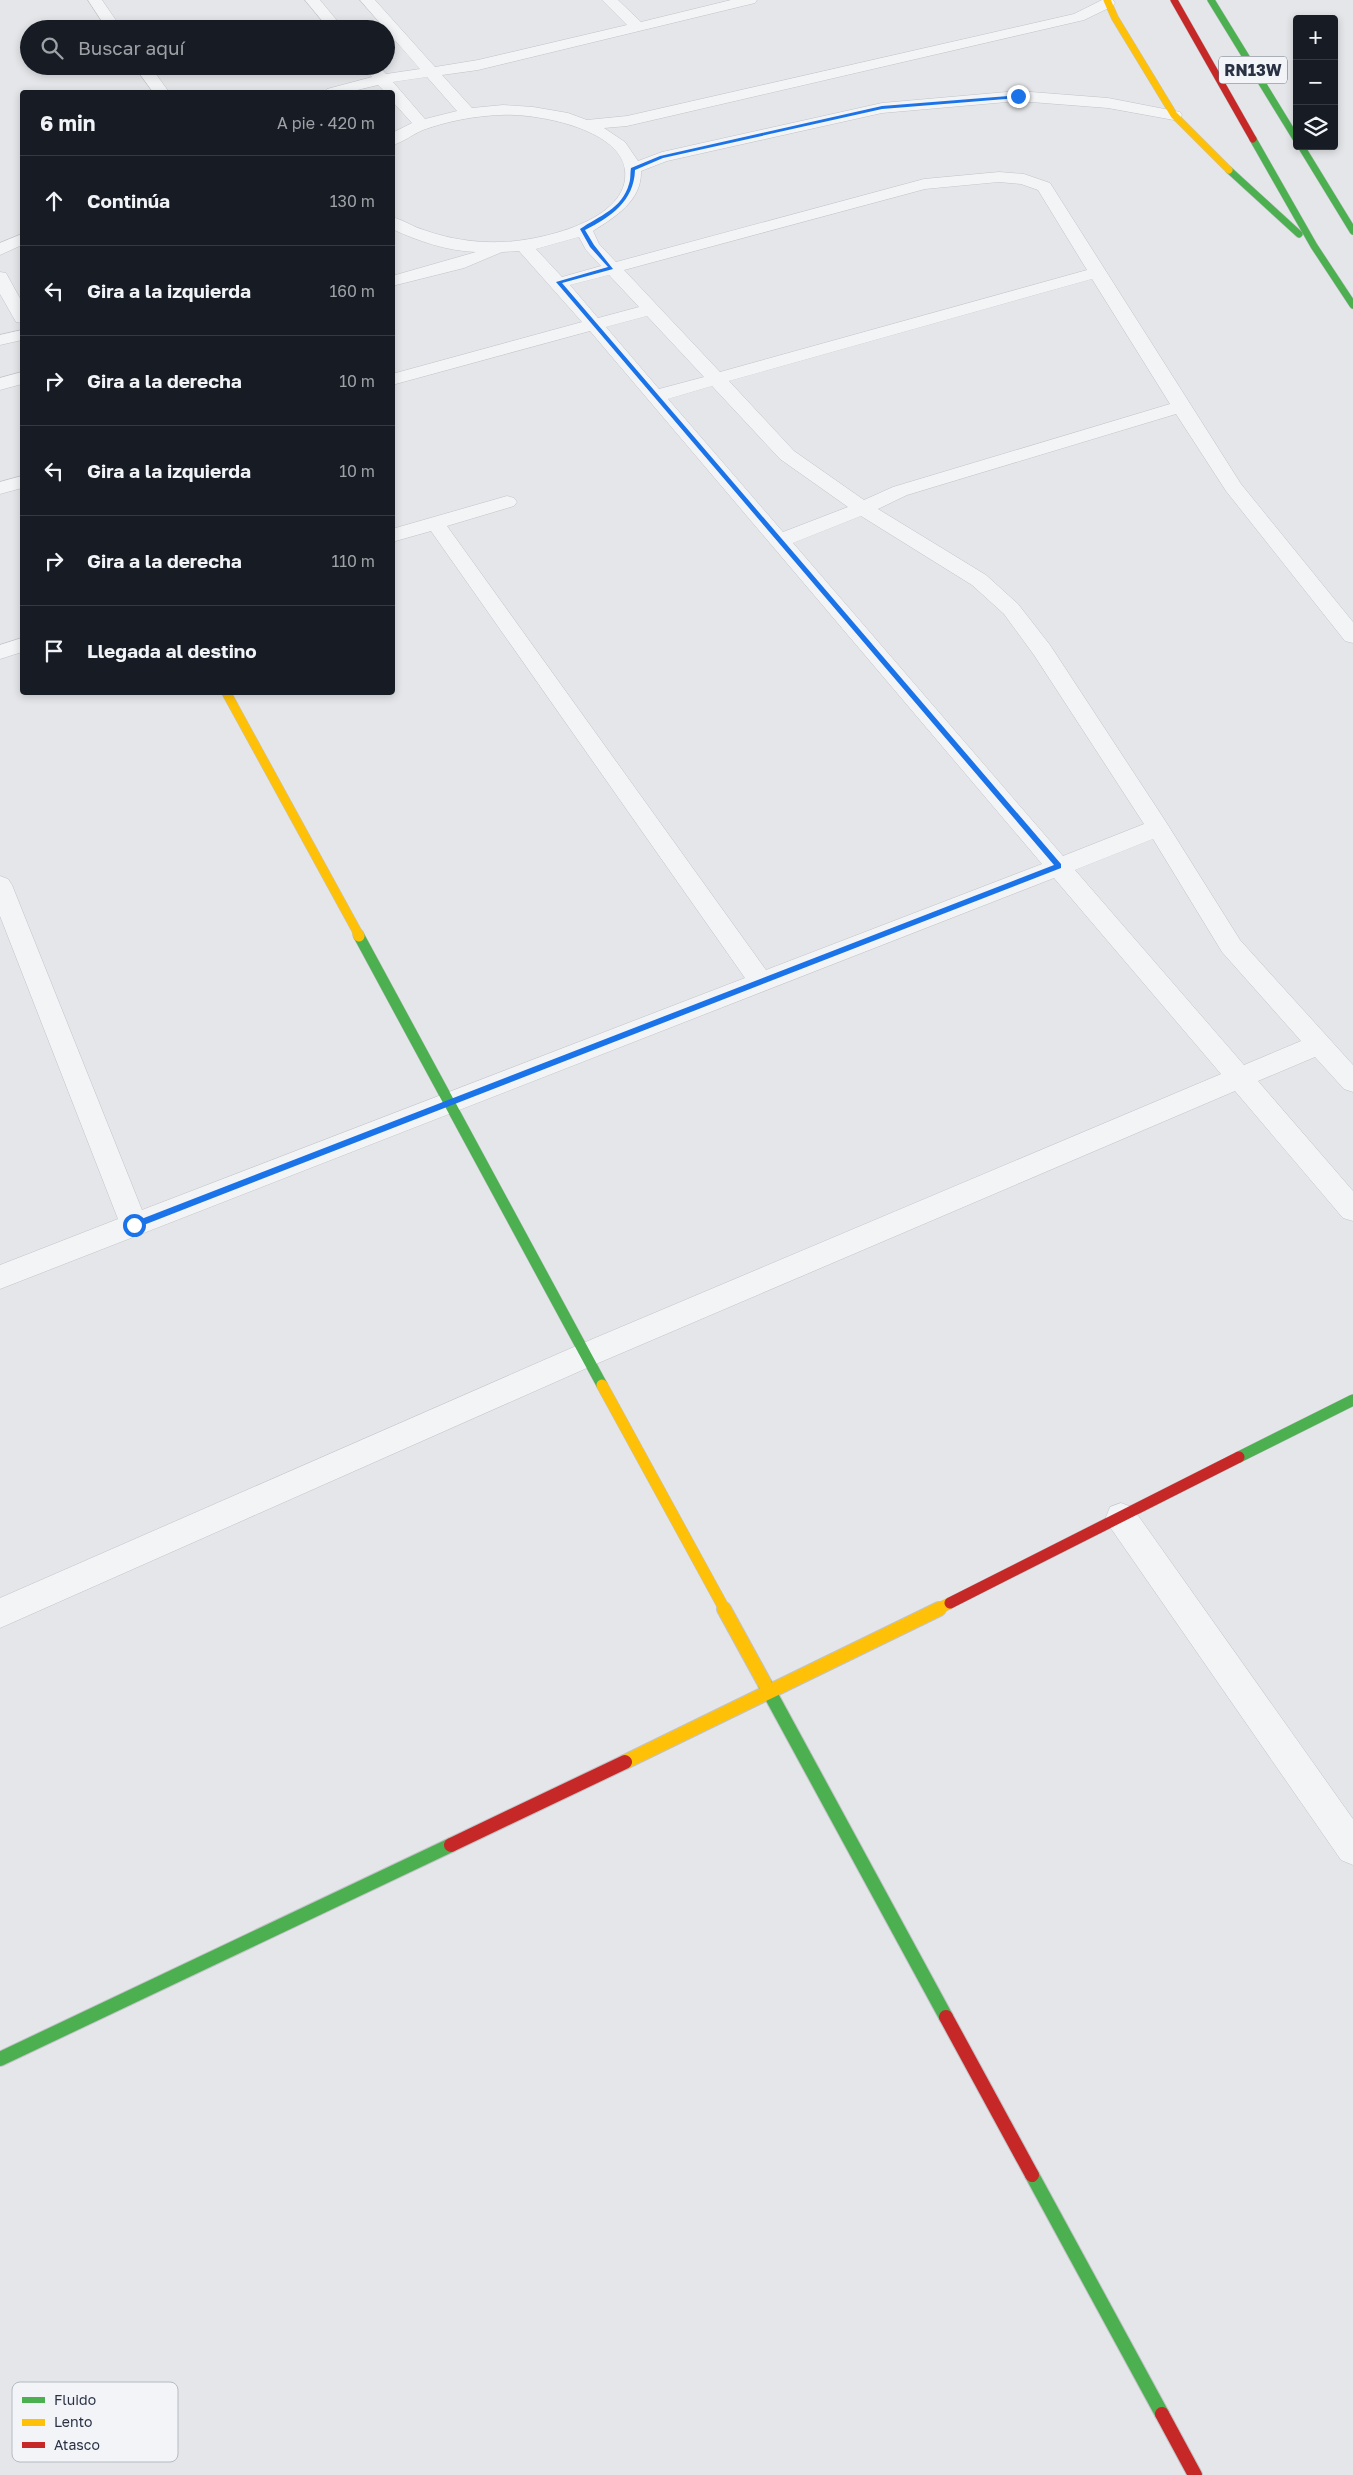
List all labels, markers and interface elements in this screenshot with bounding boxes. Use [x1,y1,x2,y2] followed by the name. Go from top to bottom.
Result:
[1293,15,1338,150] map controls
[1293,15,1338,60] button: +
[20,20,395,75] search box
[38,34,66,62] icon: search
[78,36,185,59] text: Buscar aquí
[1219,56,1287,84] road number: RN13W
[1293,60,1338,105] button: −
[1007,85,1030,108] route end
[1293,105,1338,150] button: layers
[40,110,95,136] text: 6 min
[277,113,375,133] text: A pie · 420 m
[40,187,68,215] icon: ahead
[87,189,170,212] text: Continúa
[330,191,375,211] text: 130 m
[40,277,68,305] icon: left
[87,279,251,302] text: Gira a la izquierda
[329,281,375,301] text: 160 m
[40,367,68,395] icon: right
[87,369,242,392] text: Gira a la derecha
[339,371,375,391] text: 10 m
[40,457,68,485] icon: left
[87,459,251,482] text: Gira a la izquierda
[339,461,375,481] text: 10 m
[40,547,68,575] icon: right
[87,549,242,572] text: Gira a la derecha
[331,551,375,571] text: 110 m
[40,637,68,665] icon: arrive
[87,639,257,662] text: Llegada al destino
[123,1214,146,1237] route start
[12,2382,178,2462] legend
[54,2391,96,2408] text: Fluido
[54,2413,92,2430] text: Lento
[54,2436,100,2453] text: Atasco

